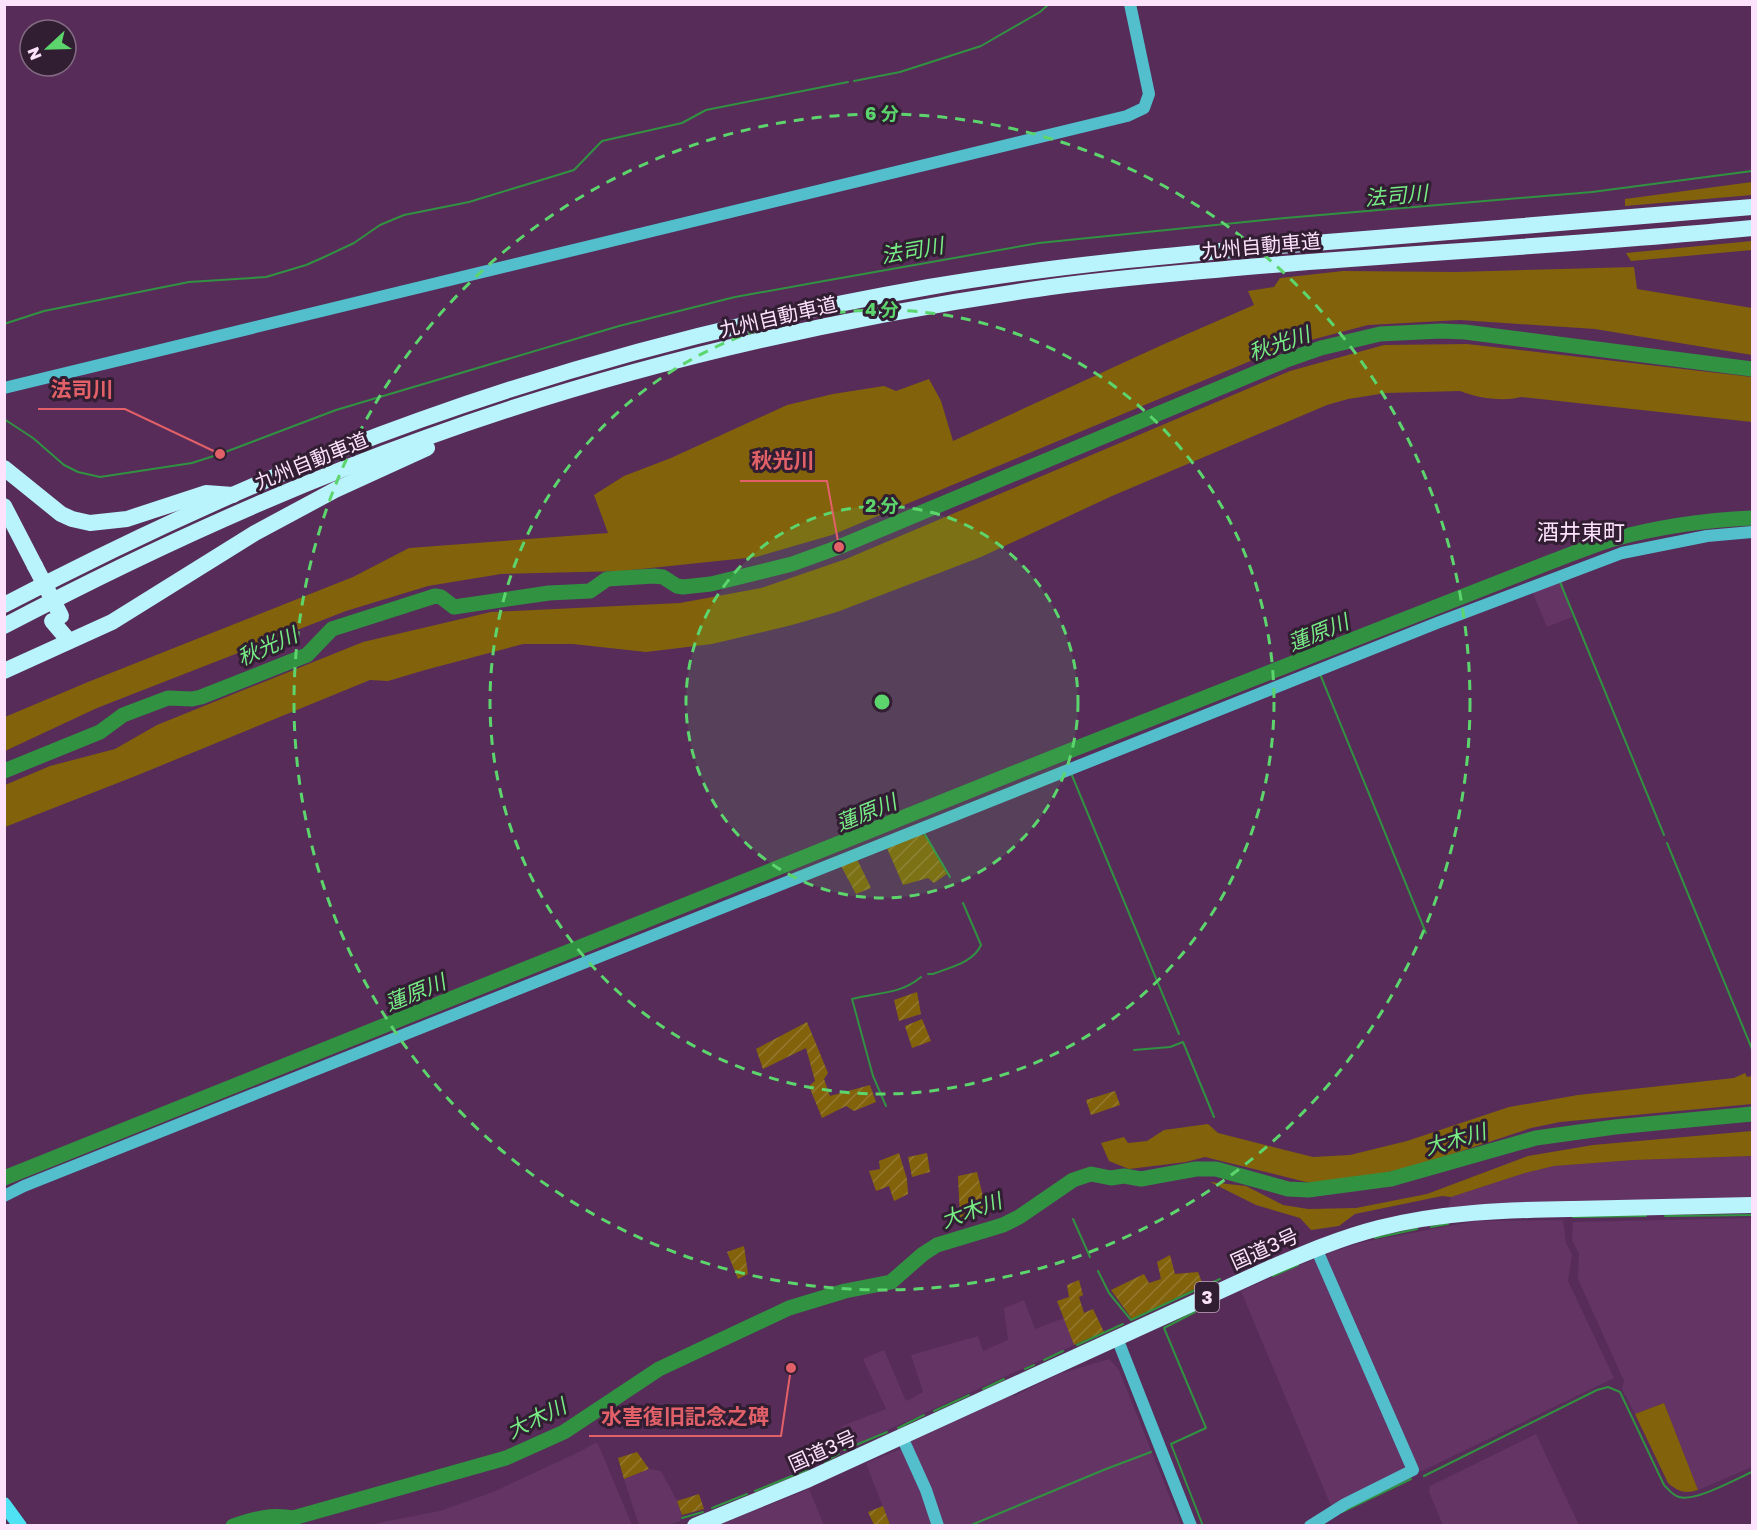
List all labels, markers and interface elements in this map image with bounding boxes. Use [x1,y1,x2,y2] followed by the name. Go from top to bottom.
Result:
[18,18,78,78] north arrow
[23,44,46,63] text: N
[865,102,899,124] text: 6 分
[1363,179,1431,211] water label: 法司川
[1200,228,1322,262] street label: 九州自動車道
[879,231,947,268] water label: 法司川
[717,291,839,341] street label: 九州自動車道
[865,298,899,320] text: 4 分
[1245,320,1315,366] water label: 秋光川
[38,370,125,409] callout: 法司川
[51,376,114,402] text: 法司川
[251,426,371,494] street label: 九州自動車道
[740,442,827,481] callout: 秋光川
[752,447,815,473] text: 秋光川
[865,494,899,516] text: 2 分
[1537,518,1625,545] district label: 酒井東町
[1284,607,1354,656] water label: 蓮原川
[233,620,303,671] water label: 秋光川
[872,692,892,712] centre of rings
[832,787,902,836] water label: 蓮原川
[381,967,451,1016] water label: 蓮原川
[1421,1117,1491,1160] water label: 大木川
[937,1186,1007,1233] water label: 大木川
[1226,1222,1302,1274] street label: 国道3号
[1195,1282,1219,1312] road number: 3
[502,1392,572,1443] water label: 大木川
[589,1397,781,1436] callout: 水害復旧記念之碑
[601,1403,769,1429] text: 水害復旧記念之碑
[784,1424,860,1476] street label: 国道3号

